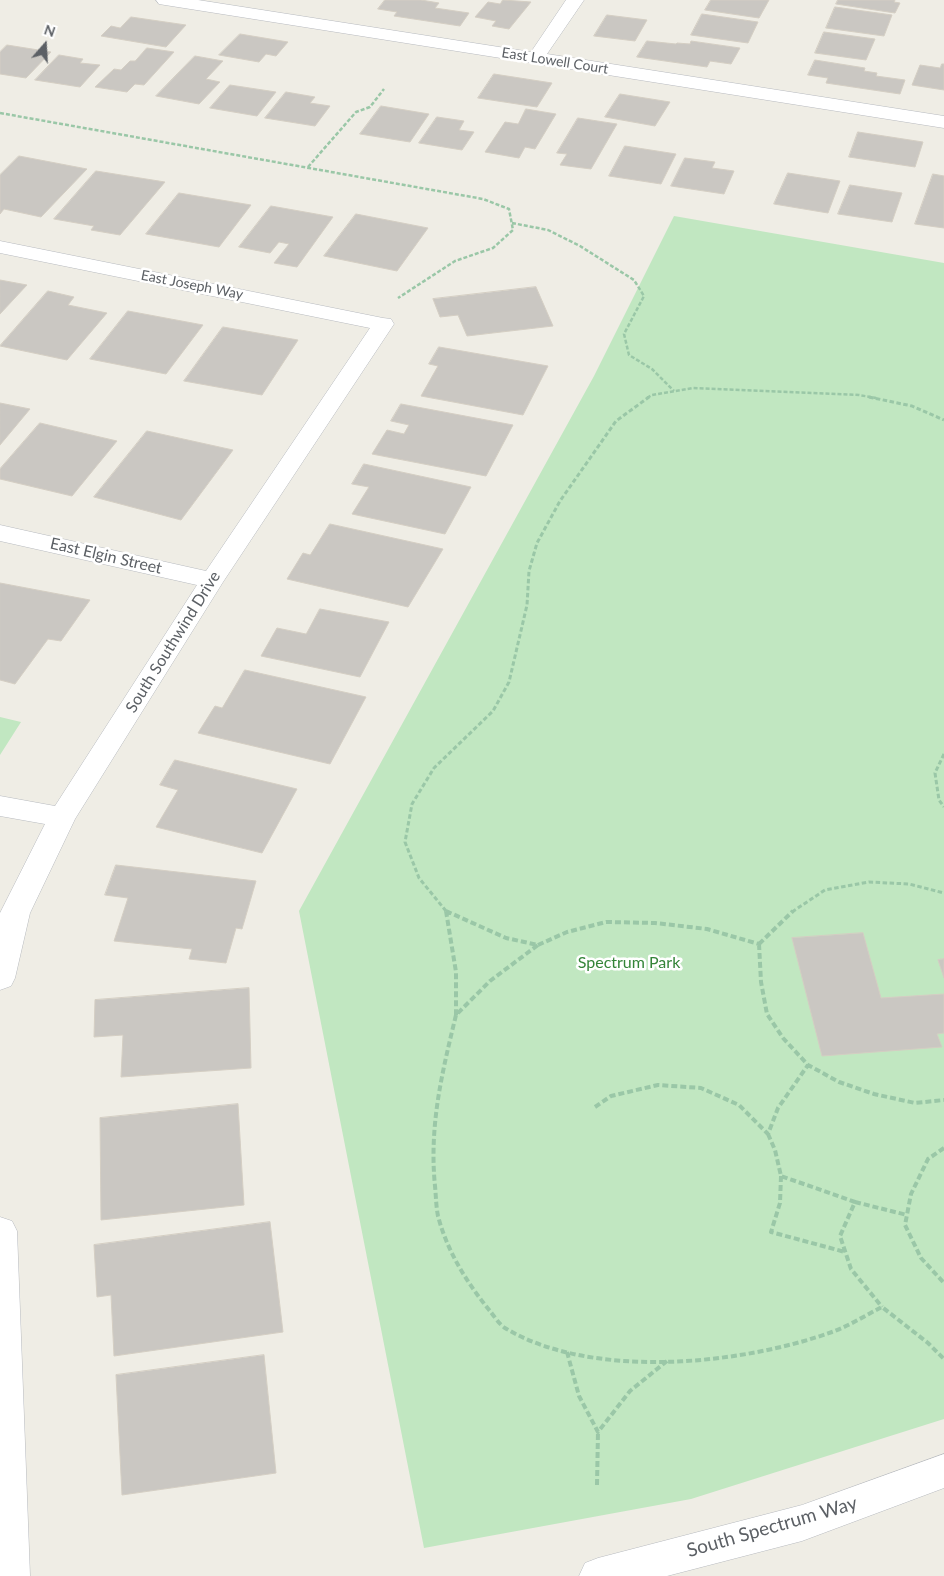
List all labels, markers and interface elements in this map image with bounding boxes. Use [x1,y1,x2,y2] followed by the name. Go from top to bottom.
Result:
[20,20,70,70] north arrow
[42,21,58,40] text: N
[501,44,609,78] street label: East Lowell Court
[140,267,244,303] street label: East Joseph Way
[48,534,164,578] street label: East Elgin Street
[122,568,224,716] street label: South Southwind Drive
[578,953,680,973] park label: Spectrum Park
[684,1492,860,1562] street label: South Spectrum Way

